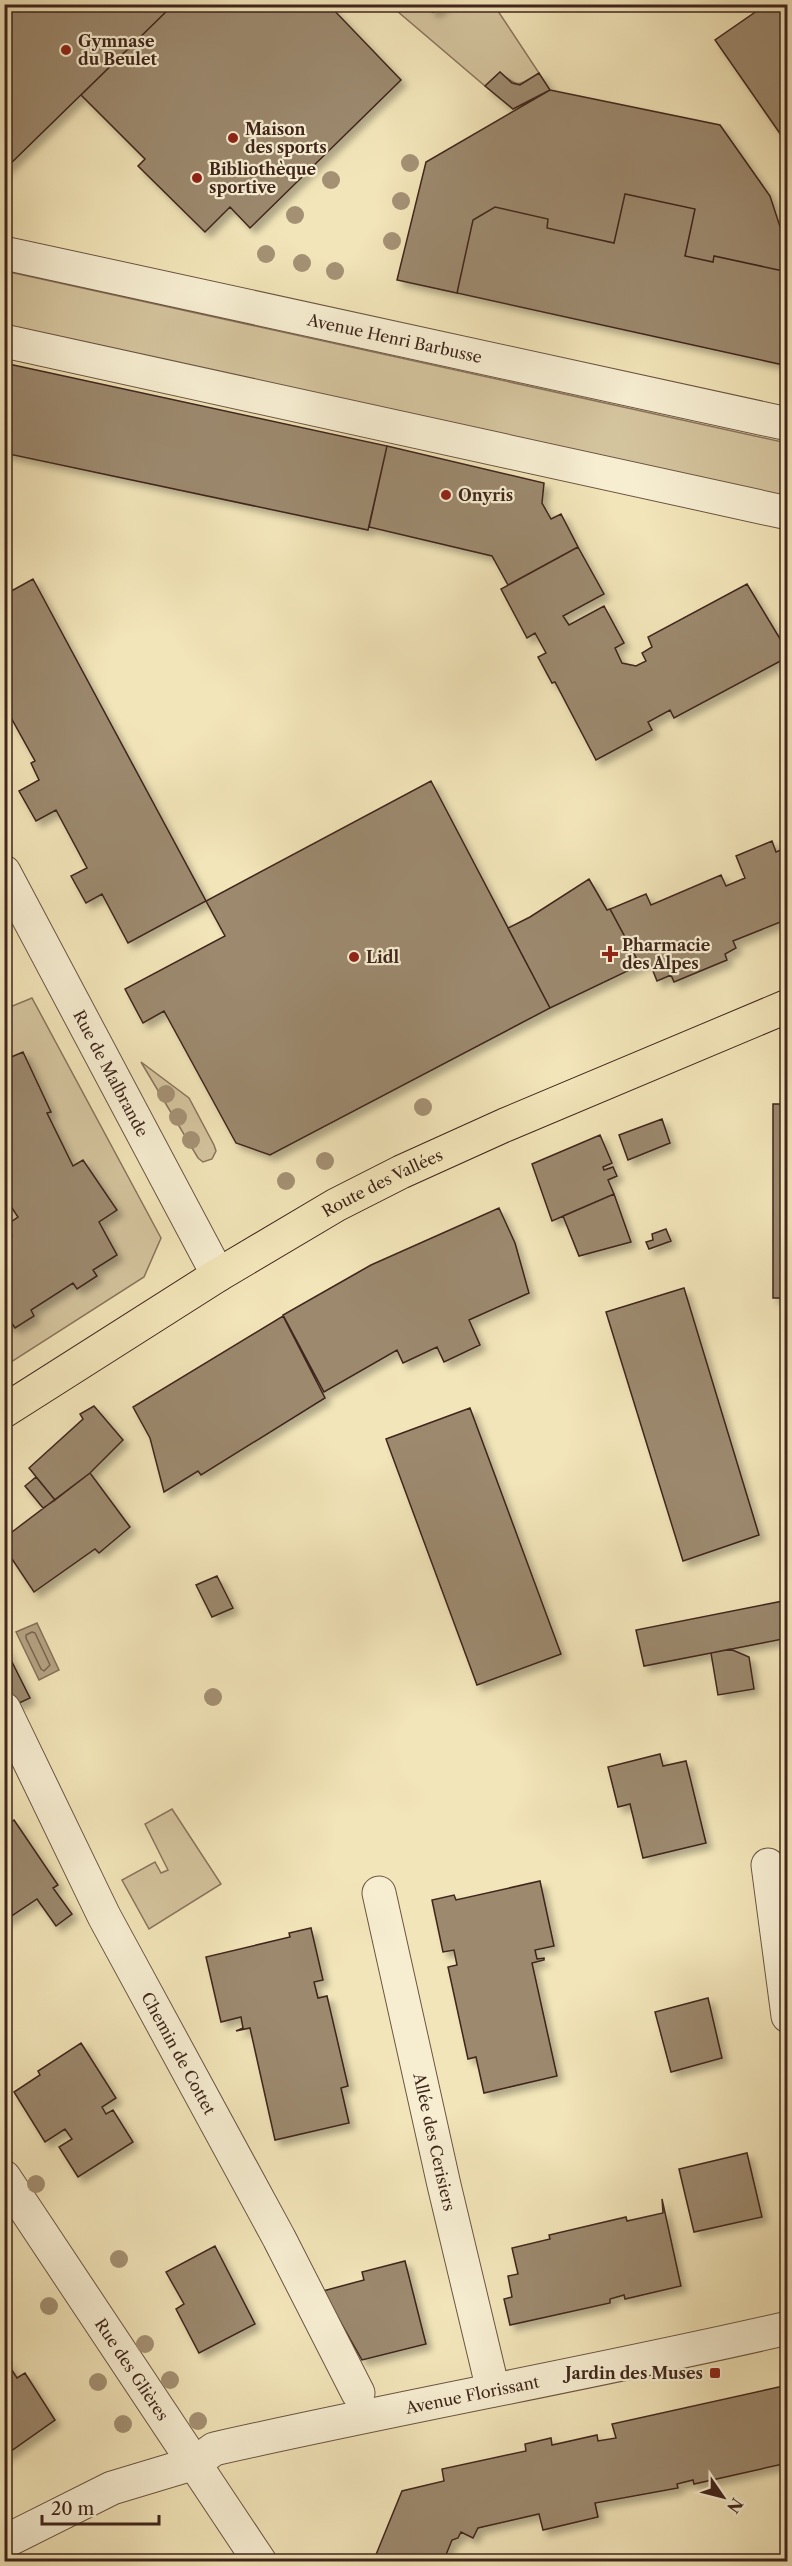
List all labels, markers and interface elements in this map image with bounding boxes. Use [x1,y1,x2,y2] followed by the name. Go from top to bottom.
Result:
[78,31,158,69] place label: Gymnase du Beulet
[59,43,73,57] marker: Gymnase du Beulet
[245,119,327,157] place label: Maison des sports
[226,131,240,145] marker: Maison des sports
[209,159,317,197] place label: Bibliothèque sportive
[190,171,204,185] marker: Bibliothèque sportive
[305,309,484,367] street label: Avenue Henri Barbusse
[458,485,513,505] place label: Onyris
[439,488,453,502] marker: Onyris
[622,935,711,973] place label: Pharmacie des Alpes
[366,947,399,967] place label: Lidl
[603,947,617,961] marker: Pharmacie des Alpes
[347,950,361,964] marker: Lidl
[69,1007,153,1140] street label: Rue de Malbrande
[318,1145,446,1221] street label: Route des Vallées
[137,1988,220,2118] street label: Chemin de Cottet
[409,2070,460,2213] street label: Allée des Cerisiers
[91,2314,173,2424] street label: Rue des Glières
[562,2363,703,2383] place label: Jardin des Muses
[708,2366,722,2380] marker: Jardin des Muses
[403,2371,541,2418] street label: Avenue Florissant
[693,2467,753,2527] north arrow
[42,2488,159,2526] scale bar
[723,2494,747,2517] text: N
[51,2498,95,2520] text: 20 m

